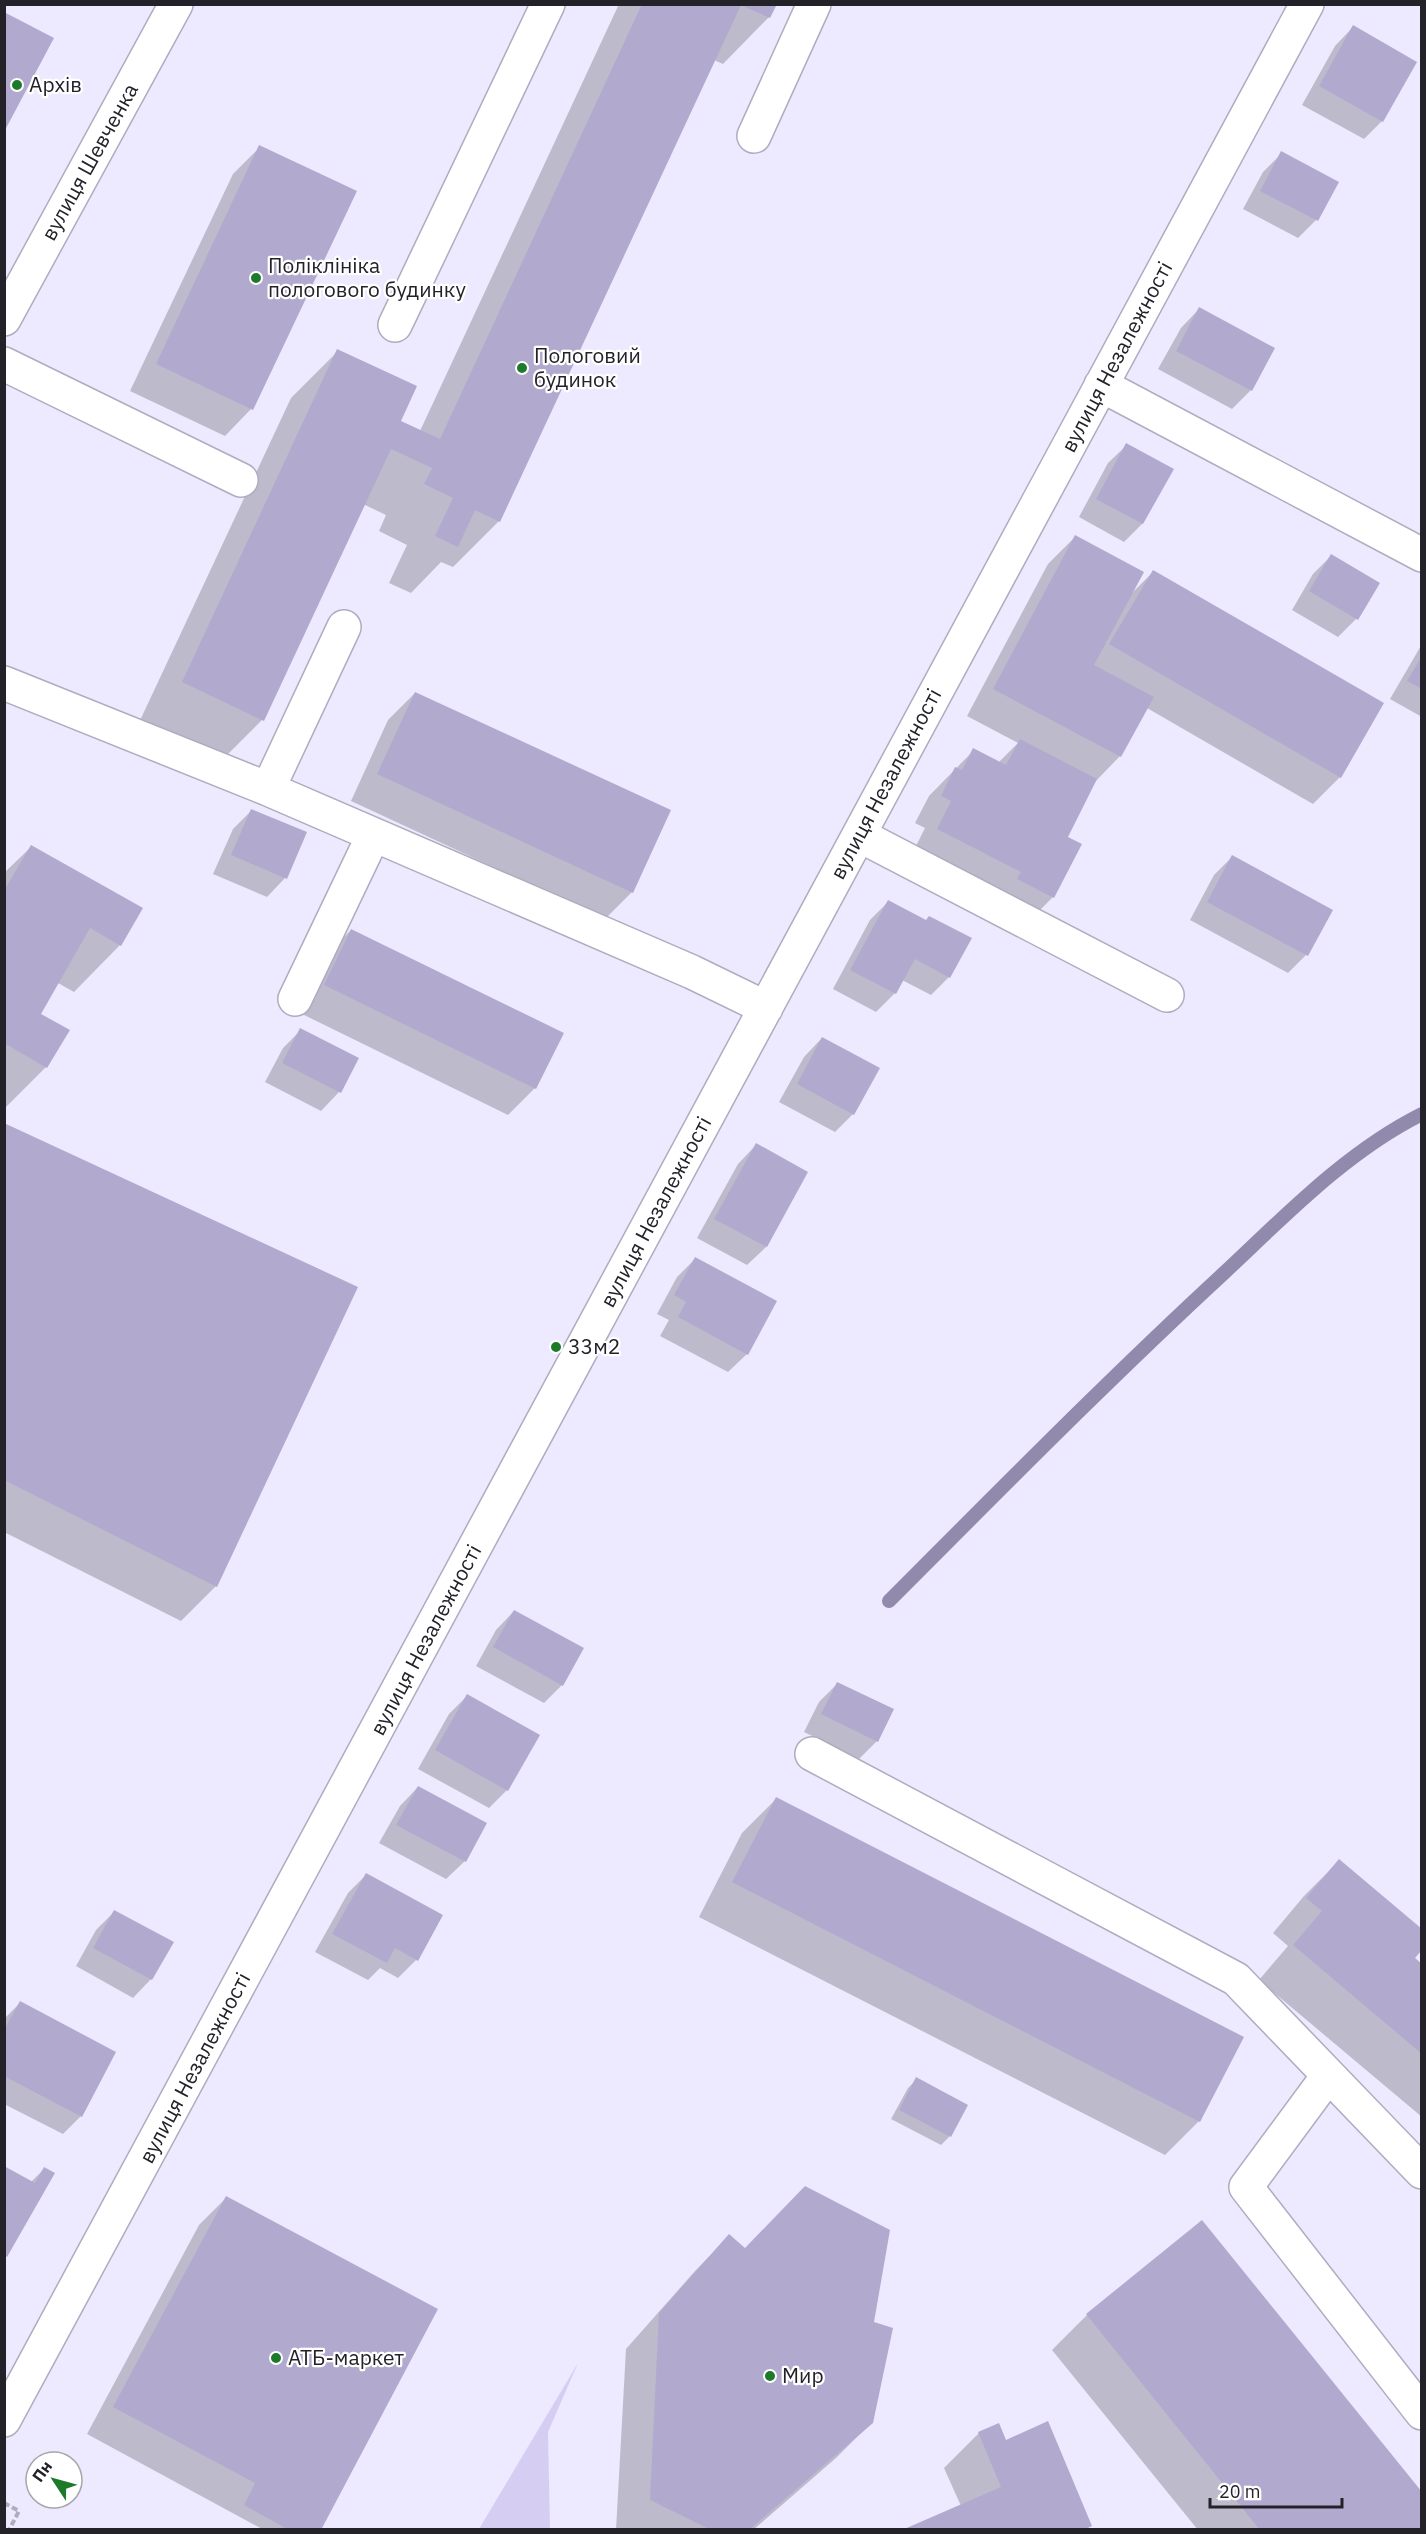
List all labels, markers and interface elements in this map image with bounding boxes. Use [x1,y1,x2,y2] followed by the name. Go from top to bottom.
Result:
[29,70,82,98] place label: Архів
[10,78,24,92] marker: Архів
[34,78,144,245] street label: вулиця Шевченка
[268,251,466,303] place label: Поліклініка пологового будинку
[1054,256,1178,457] street label: вулиця Незалежності
[249,271,263,285] marker: Поліклініка пологового будинку
[534,341,641,393] place label: Пологовий будинок
[515,361,529,375] marker: Пологовий будинок
[823,683,947,884] street label: вулиця Незалежності
[593,1111,717,1312] street label: вулиця Незалежності
[568,1332,620,1360] place label: 33м2
[549,1340,563,1354] marker: 33м2
[363,1539,487,1740] street label: вулиця Незалежності
[132,1967,256,2168] street label: вулиця Незалежності
[288,2343,404,2371] place label: АТБ-маркет
[269,2351,283,2365] marker: АТБ-маркет
[782,2361,824,2389] place label: Мир
[763,2369,777,2383] marker: Мир
[24,2450,84,2510] north arrow
[28,2457,56,2486] text: Пн
[1210,2471,1342,2509] scale bar
[1219,2480,1261,2503] text: 20 m

